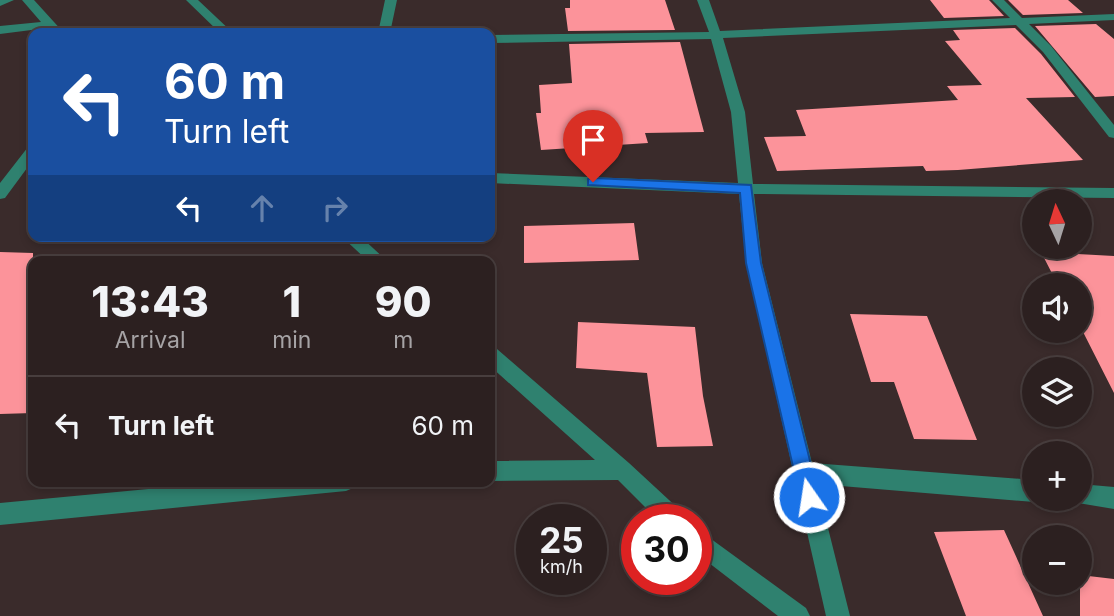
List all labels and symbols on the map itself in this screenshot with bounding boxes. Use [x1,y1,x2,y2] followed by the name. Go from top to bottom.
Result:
[563,110,623,182] pin
[1022,189,1092,259] north arrow
[772,460,846,534] position arrow
[621,504,712,595] speed limit sign: 30

